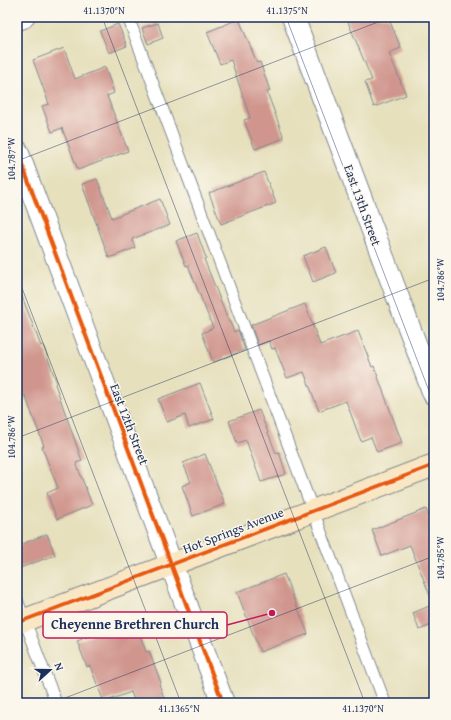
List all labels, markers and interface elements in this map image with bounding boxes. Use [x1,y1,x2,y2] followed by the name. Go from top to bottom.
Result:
[83,3,125,18] text: 41.1370°N
[266,3,308,18] text: 41.1375°N
[4,137,19,181] text: 104.787°W
[339,162,386,249] street label: East 13th Street
[433,258,448,302] text: 104.786°W
[105,381,154,468] street label: East 12th Street
[4,415,19,459] text: 104.786°W
[180,502,286,558] street label: Hot Springs Avenue
[433,536,448,580] text: 104.785°W
[43,612,227,638] callout: Cheyenne Brethren Church
[51,614,220,634] text: Cheyenne Brethren Church
[30,650,70,690] north arrow
[51,660,68,673] text: N
[158,701,200,716] text: 41.1365°N
[342,701,384,716] text: 41.1370°N

